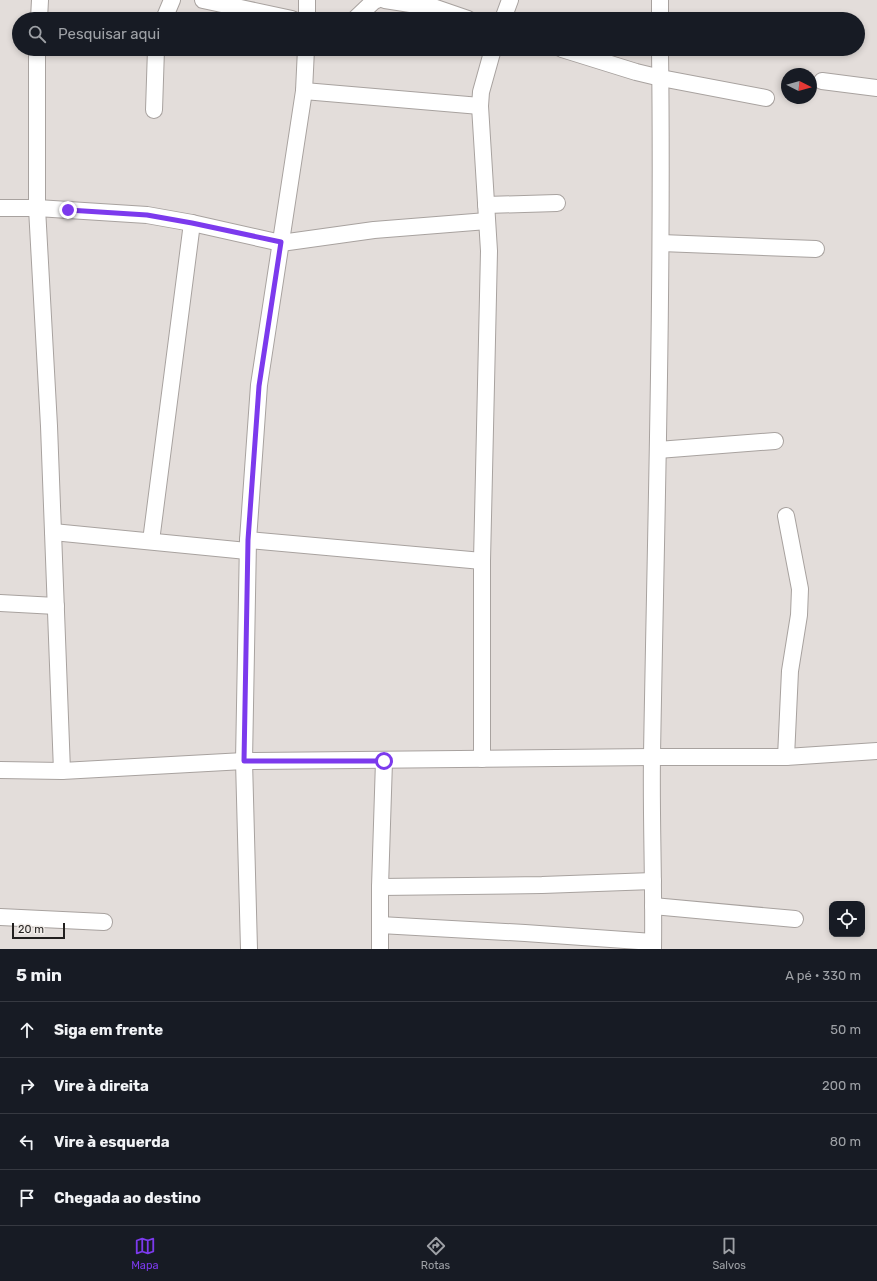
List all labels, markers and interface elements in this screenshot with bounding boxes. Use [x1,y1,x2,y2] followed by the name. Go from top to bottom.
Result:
[12,12,865,56] search box
[26,23,48,45] icon: search
[58,25,160,43] text: Pesquisar aqui
[781,68,817,104] north arrow
[59,201,77,219] route end
[375,752,393,770] route start
[829,901,865,937] map controls
[829,901,865,937] button: locate
[12,921,65,940] scale bar
[18,923,44,936] text: 20 m
[16,965,62,985] text: 5 min
[785,968,861,983] text: A pé · 330 m
[16,1019,38,1041] icon: ahead
[54,1021,163,1039] text: Siga em frente
[830,1022,861,1037] text: 50 m
[16,1075,38,1097] icon: right
[54,1077,149,1095] text: Vire à direita
[822,1078,861,1093] text: 200 m
[16,1131,38,1153] icon: left
[54,1133,170,1151] text: Vire à esquerda
[830,1134,861,1149] text: 80 m
[16,1187,38,1209] icon: arrive
[54,1189,201,1207] text: Chegada ao destino
[131,1235,159,1272] tab: Mapa
[421,1235,450,1272] tab: Rotas
[712,1235,746,1272] tab: Salvos

